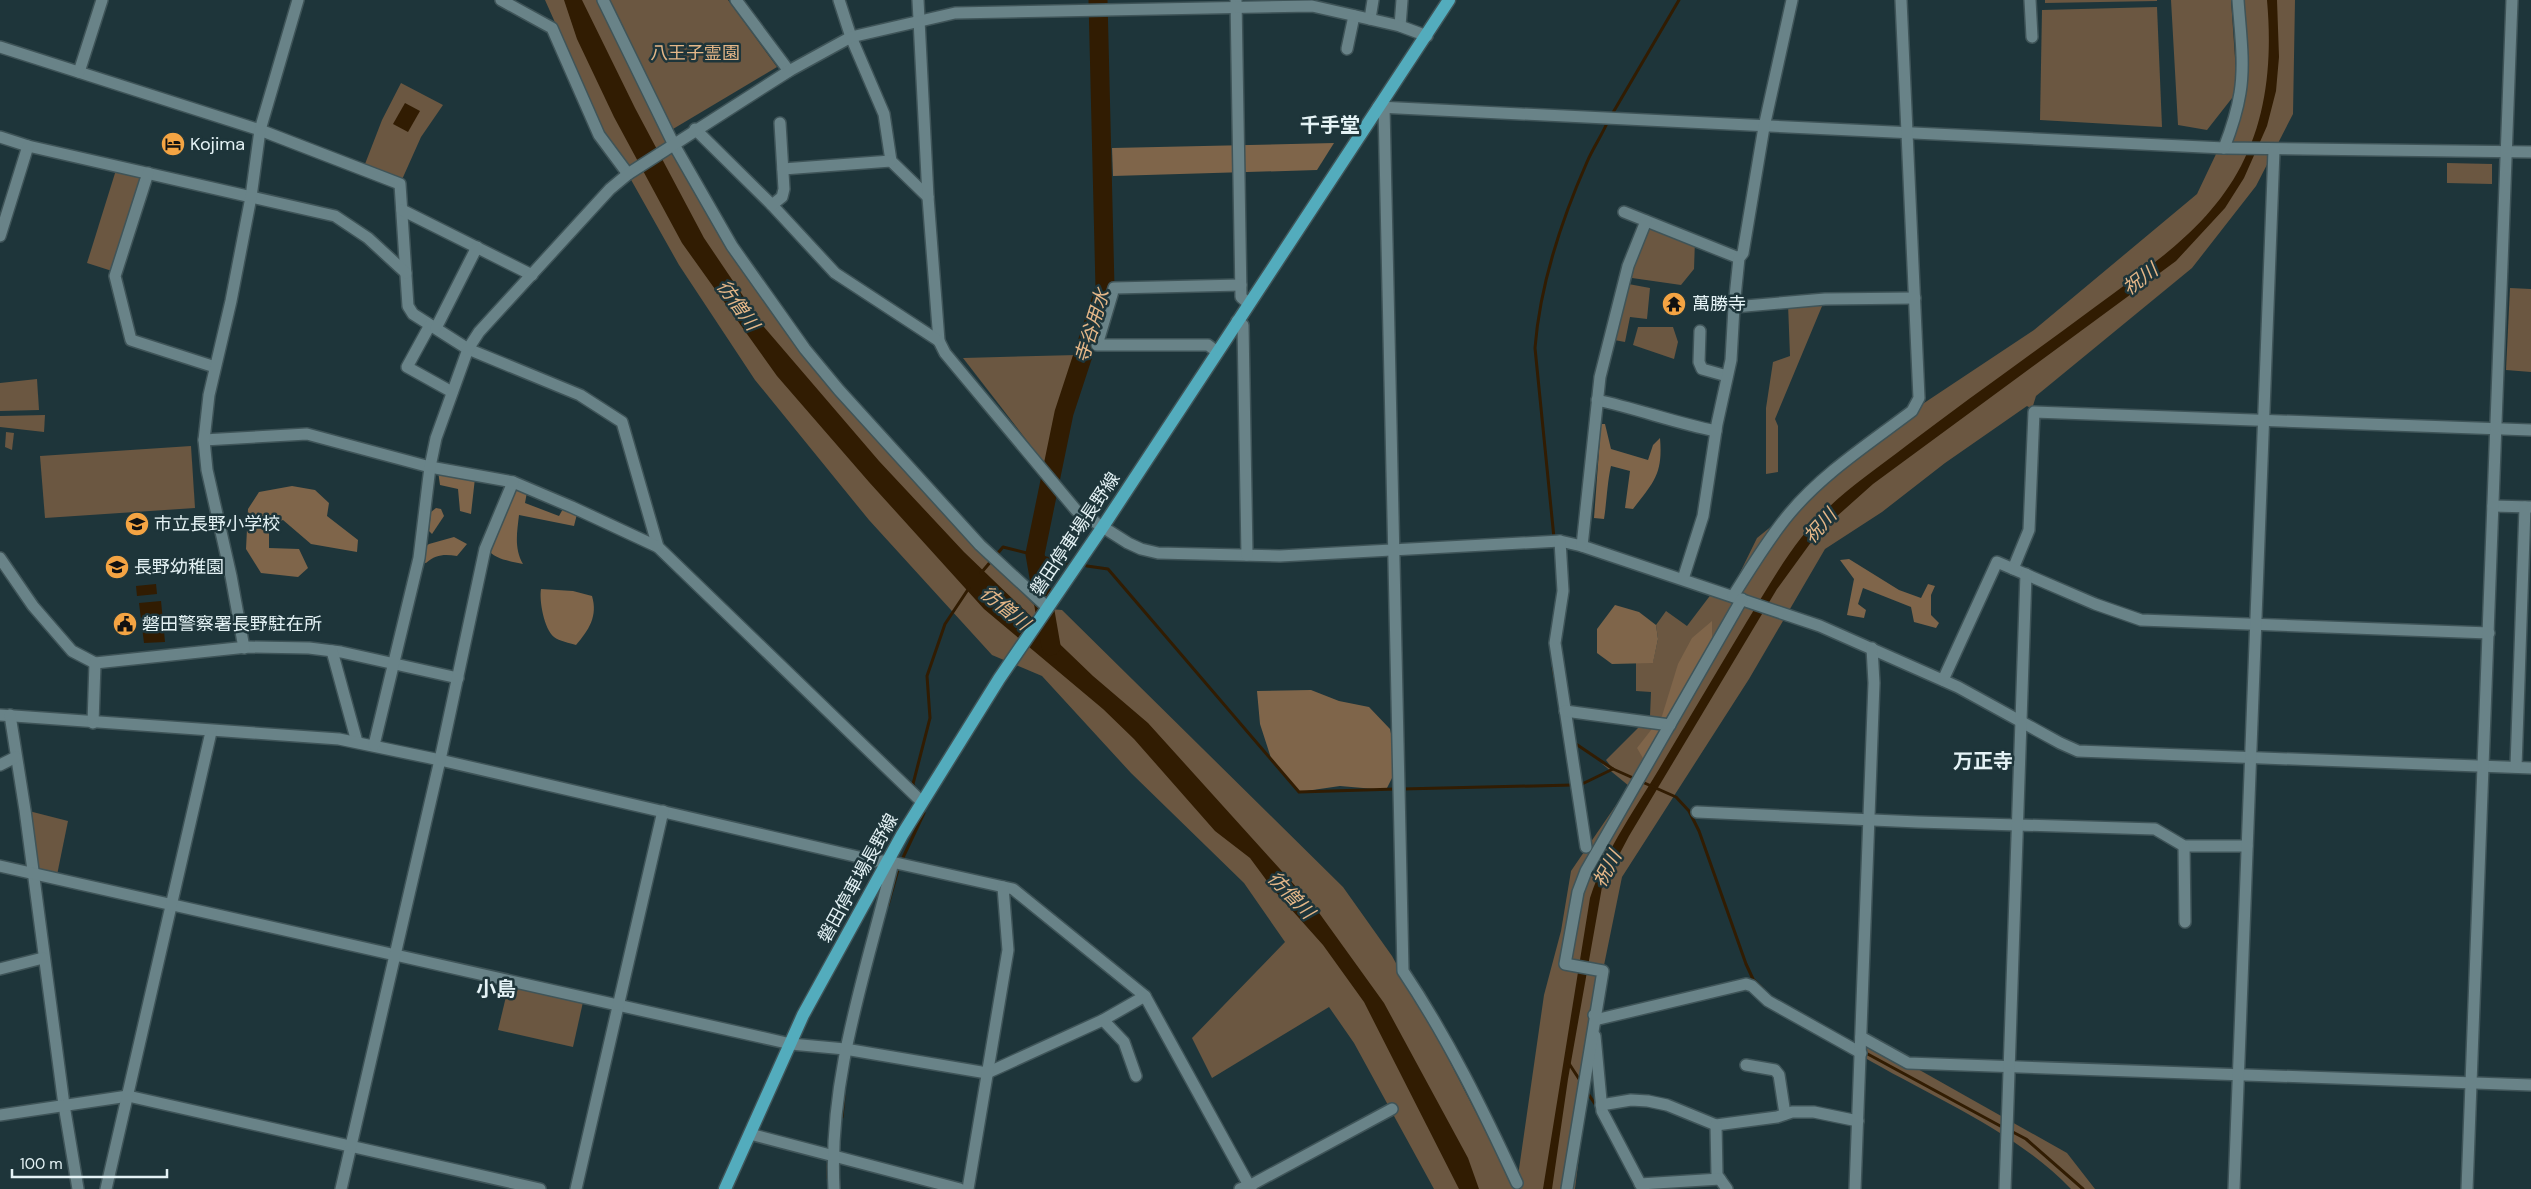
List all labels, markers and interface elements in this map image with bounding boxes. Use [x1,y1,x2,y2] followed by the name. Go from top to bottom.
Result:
[650,41,740,65] park label: 八王子霊園
[1300,112,1360,138] district label: 千手堂
[160,131,186,157] hotel icon: Kojima
[190,132,245,156] place label: Kojima
[2117,256,2164,300] water label: 祝川
[711,275,766,337] water label: 彷僧川
[1069,284,1116,366] water label: 寺谷用水
[1661,291,1687,317] temple icon: 萬勝寺
[1692,292,1746,316] place label: 萬勝寺
[1025,468,1125,600] street label: 磐田停車場長野線
[1798,502,1843,548] water label: 祝川
[124,511,150,537] school or university icon: 市立長野小学校
[154,512,280,536] place label: 市立長野小学校
[104,554,130,580] school or university icon: 長野幼稚園
[134,555,224,579] place label: 長野幼稚園
[975,580,1037,637] water label: 彷僧川
[112,611,138,637] public building icon: 磐田警察署長野駐在所
[142,612,322,636] place label: 磐田警察署長野駐在所
[1953,748,2013,774] district label: 万正寺
[813,809,903,947] street label: 磐田停車場長野線
[1587,845,1628,892] water label: 祝川
[1262,866,1321,926] water label: 彷僧川
[476,976,516,1002] district label: 小島
[12,1146,168,1178] scale bar
[20,1154,63,1174] text: 100 m

